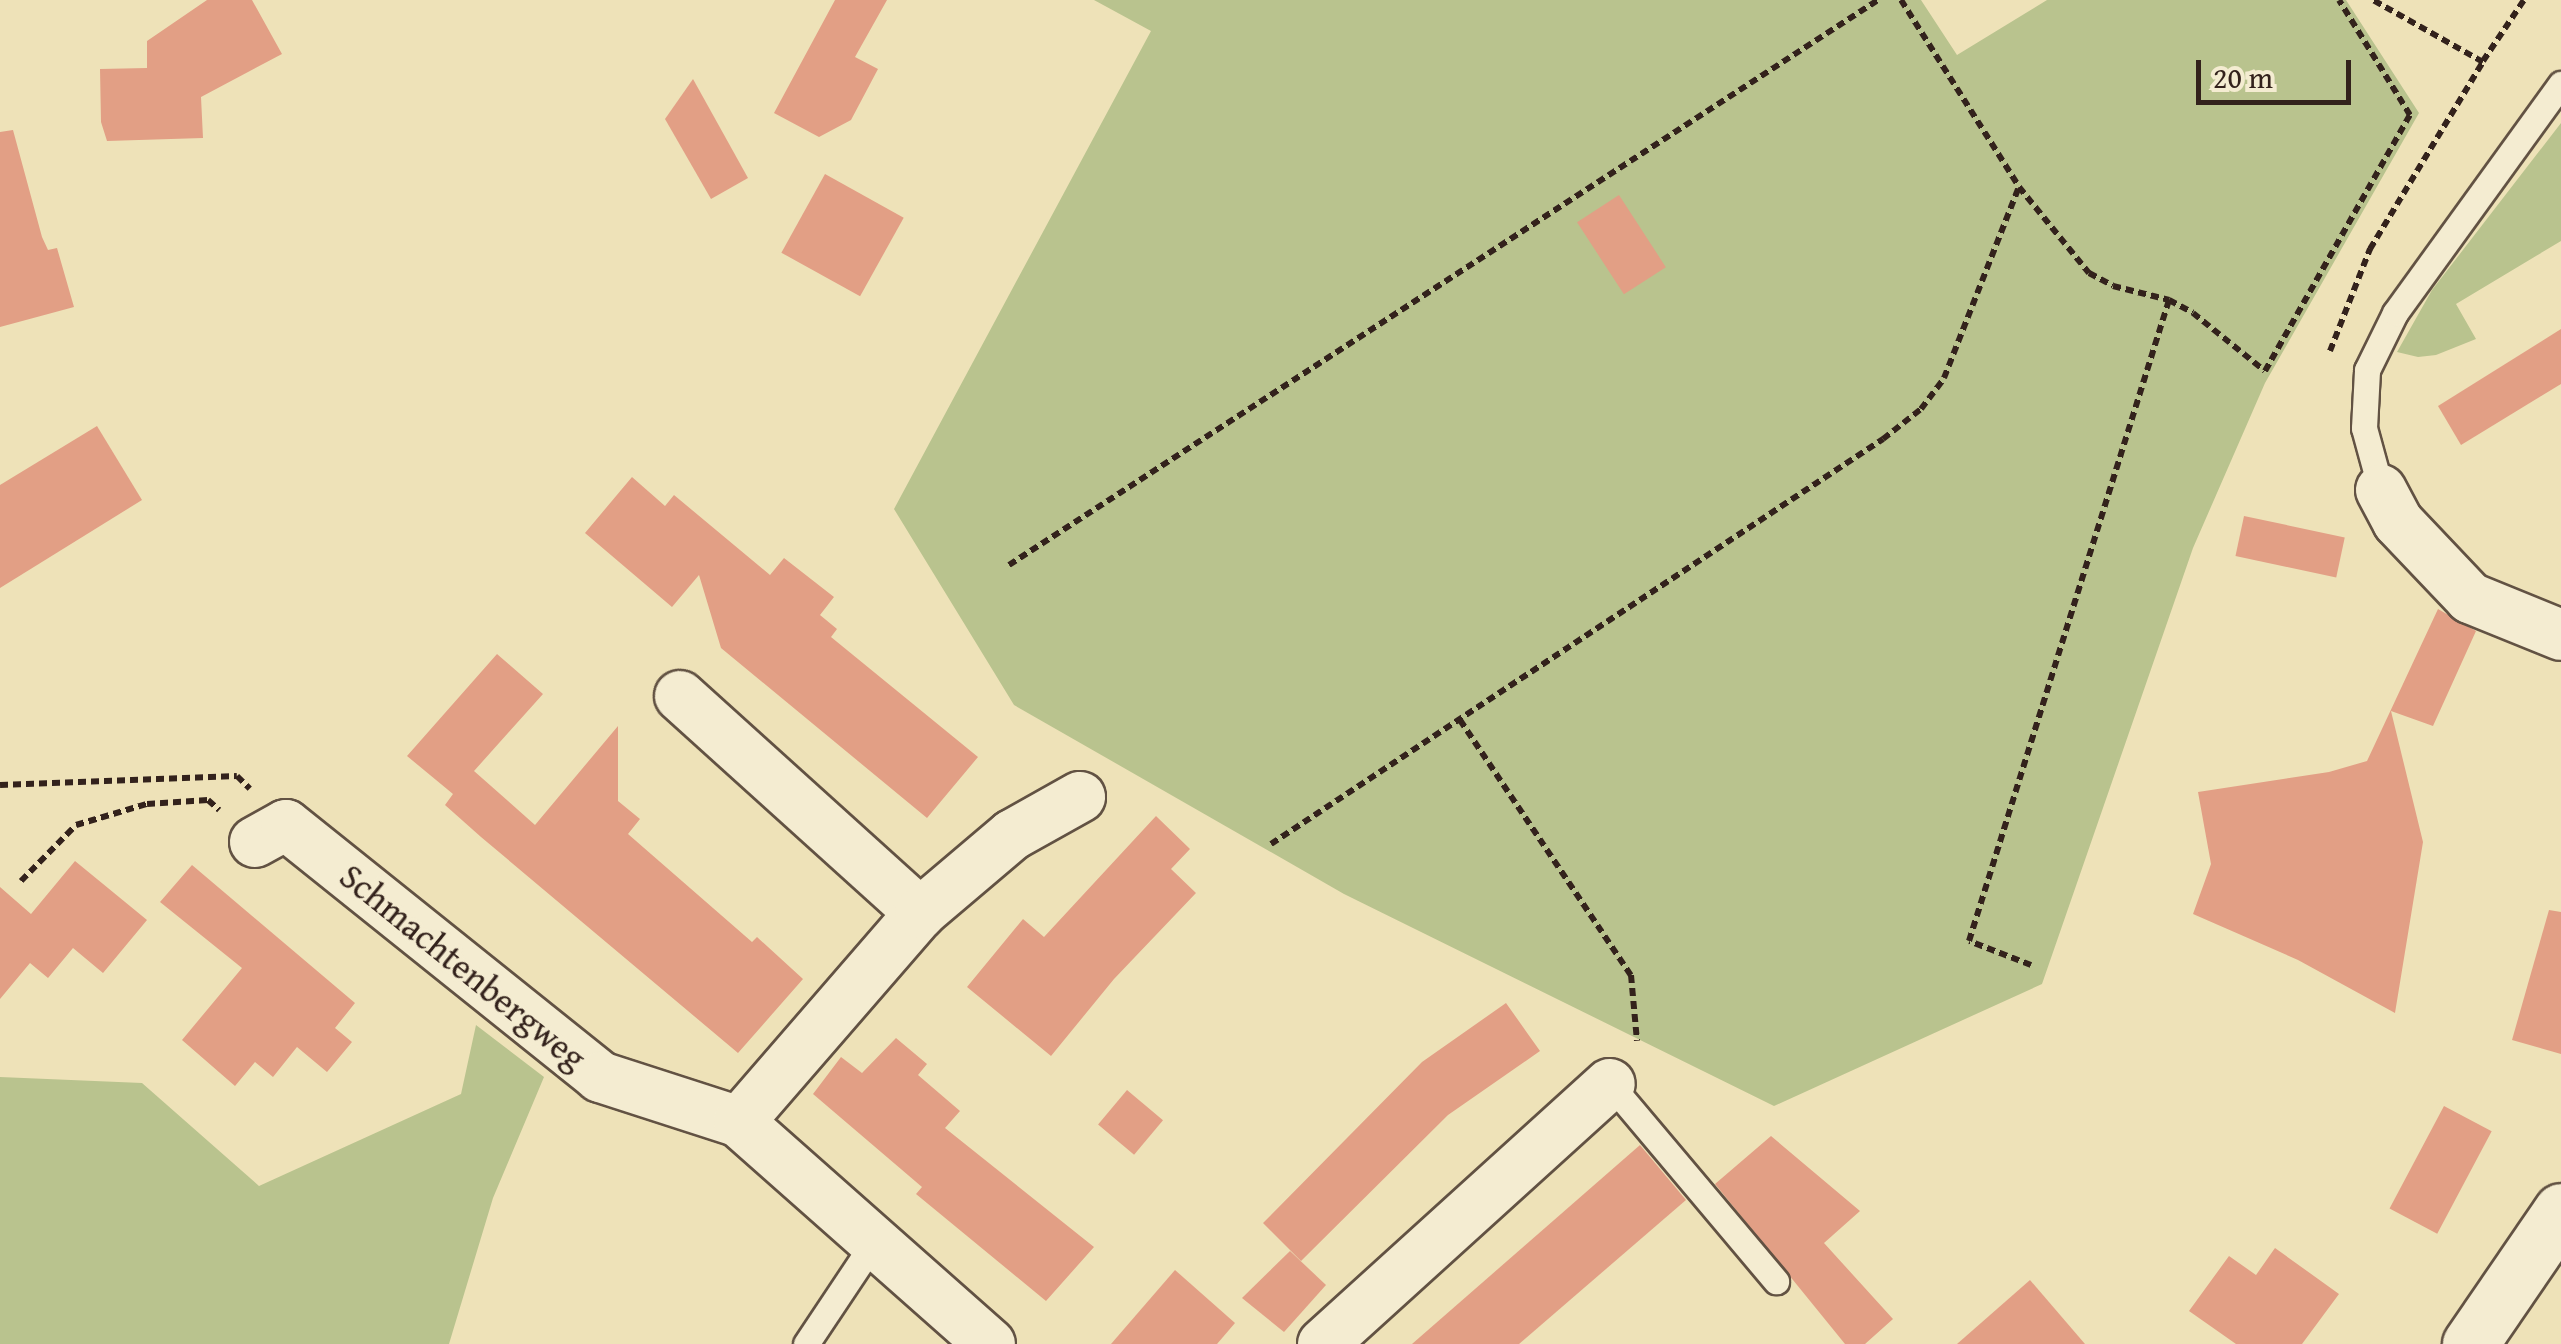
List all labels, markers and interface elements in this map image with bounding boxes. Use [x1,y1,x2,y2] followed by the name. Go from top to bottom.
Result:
[2201,40,2356,102] scale bar
[2213,55,2273,99] text: 20 m
[332,855,594,1079] street label: Schmachtenbergweg

